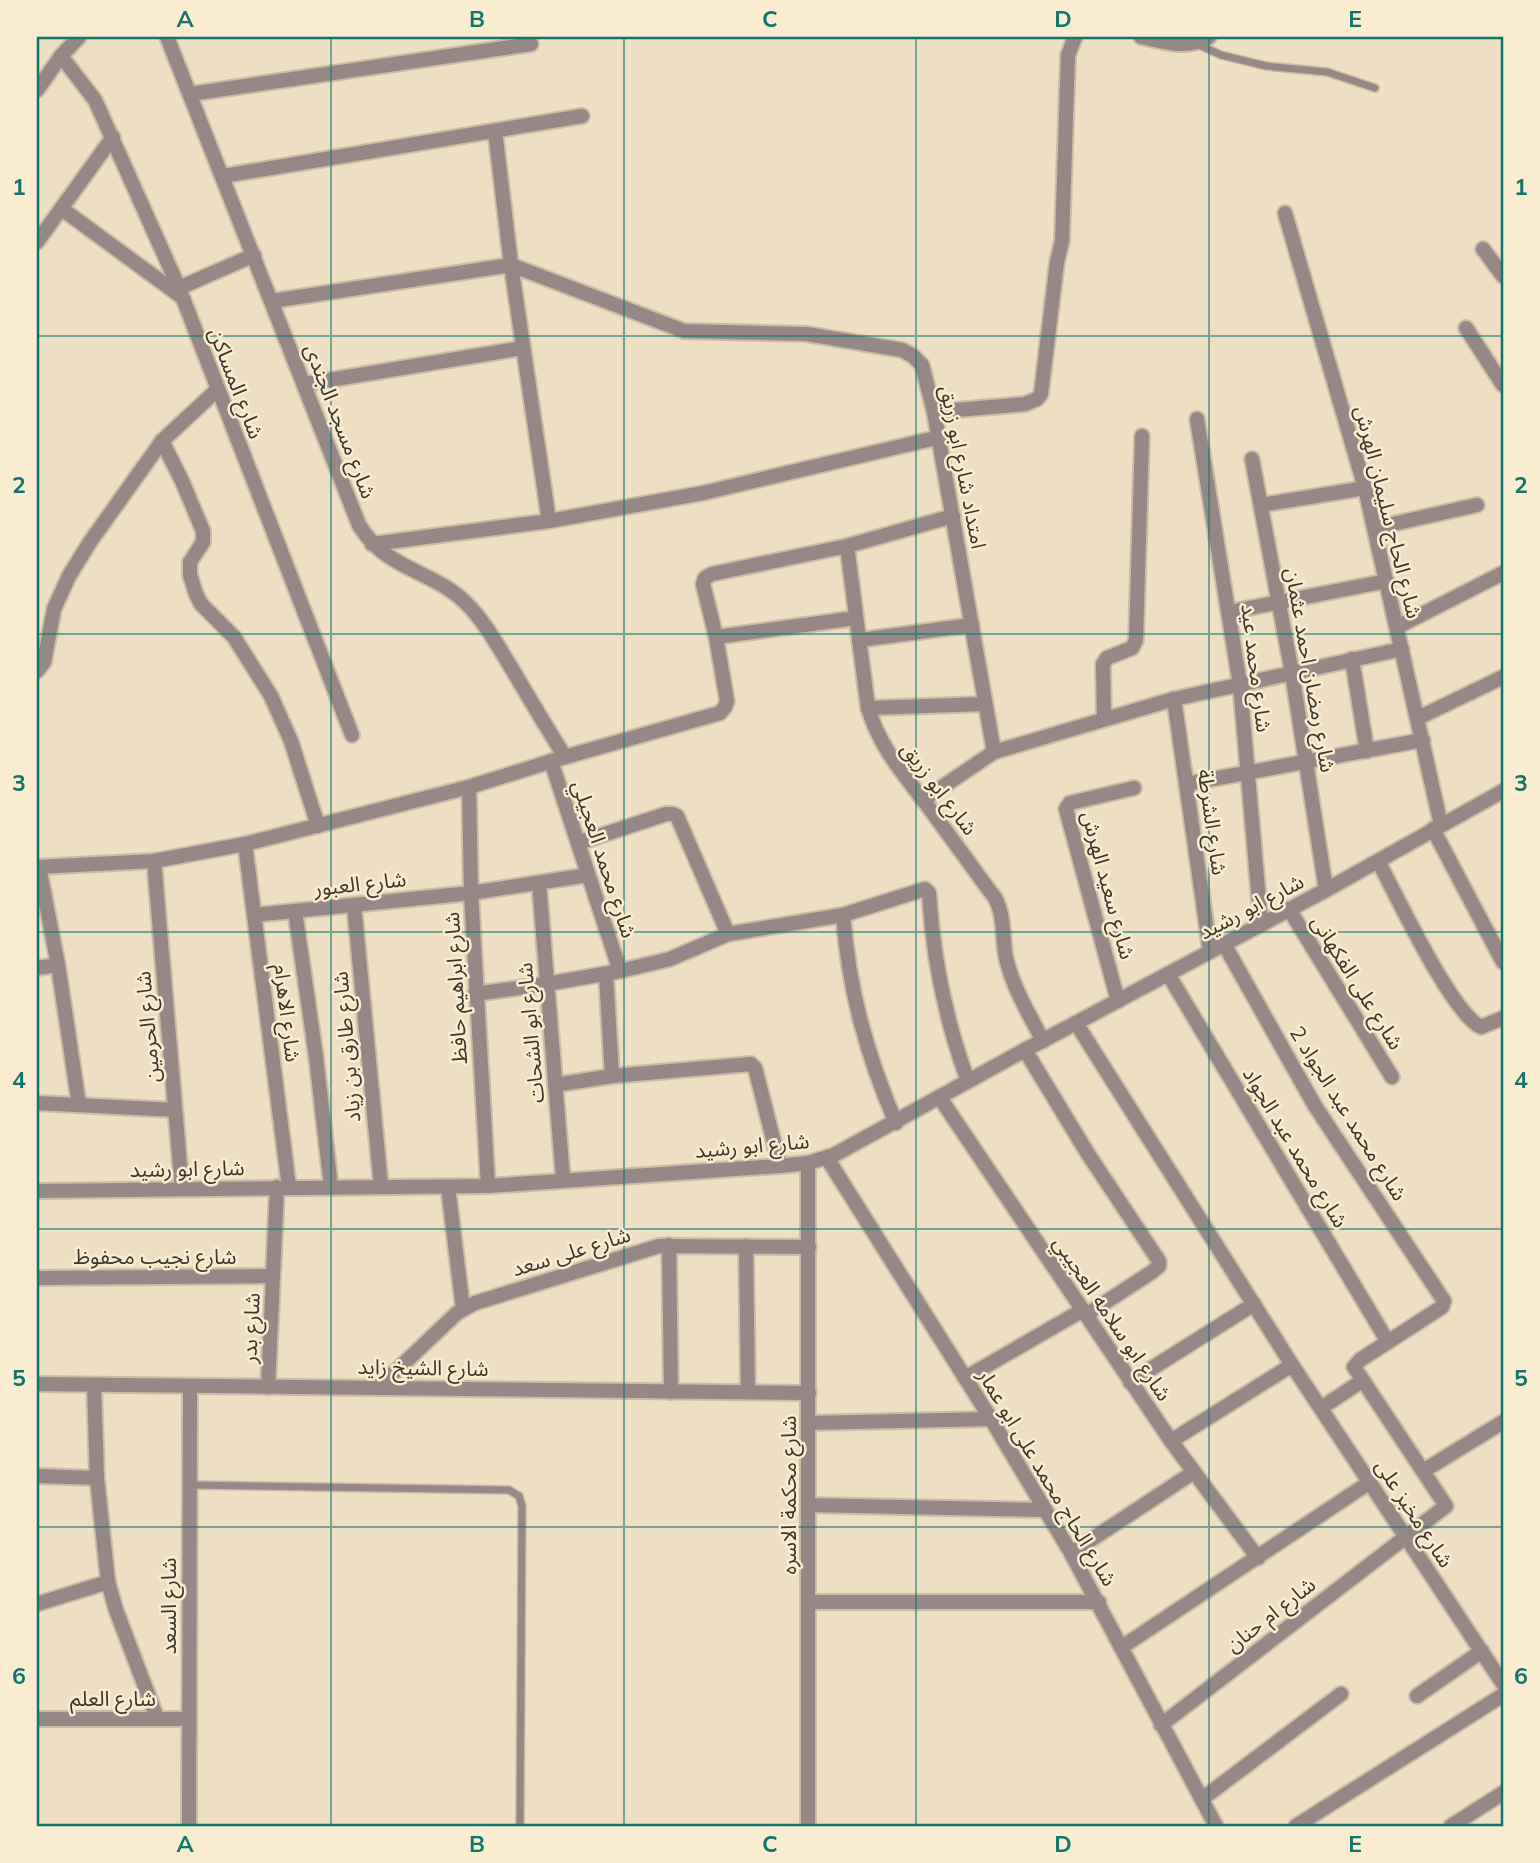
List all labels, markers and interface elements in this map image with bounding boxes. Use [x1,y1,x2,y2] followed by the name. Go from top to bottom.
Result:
[176,4,194,33] text: A
[469,4,485,33] text: B
[762,4,778,33] text: C
[1054,4,1072,33] text: D
[1348,4,1362,33] text: E
[12,172,26,201] text: 1
[1514,172,1528,201] text: 1
[201,324,270,443] street label: شارع المساكن
[297,340,382,503] street label: شارع مسجد الجندى
[932,383,993,552] street label: امتداد شارع ابو زريق
[1347,403,1428,622] street label: شارع الحاج سليمان الهرش
[12,470,26,499] text: 2
[1514,470,1528,499] text: 2
[1277,566,1342,775] street label: شارع رمضان احمد عثمان
[1233,602,1278,734] street label: شارع محمد عيد
[894,736,984,842] street label: شارع ابو زريق
[1190,767,1233,877] street label: شارع الشرطة
[12,768,26,797] text: 3
[1514,768,1528,797] text: 3
[564,777,643,942] street label: شارع محمد العجيلي
[1074,808,1141,963] street label: شارع سعيد الهرش
[312,865,408,904] street label: شارع العبور
[1194,868,1309,947] street label: شارع ابو رشيد
[1304,910,1410,1056] street label: شارع على الفكهانى
[438,911,475,1065] street label: شارع ابراهيم حافظ
[511,961,552,1104] street label: شارع ابو الشحات
[265,962,307,1064] street label: شارع الاهرام
[129,970,168,1084] street label: شارع الحرمين
[326,970,369,1124] street label: شارع طارق بن زياد
[1285,1021,1413,1205] street label: شارع محمد عبد الجواد 2
[1238,1062,1354,1232] street label: شارع محمد عبد الجواد
[12,1065,26,1094] text: 4
[1514,1065,1528,1094] text: 4
[694,1127,811,1166] street label: شارع ابو رشيد
[129,1154,245,1185] street label: شارع ابو رشيد
[508,1221,634,1284] street label: شارع على سعد
[1045,1231,1178,1408] street label: شارع ابو سلامه العجيبي
[74,1243,236,1272] street label: شارع نجيب محفوظ
[235,1292,268,1365] street label: شارع بدر
[357,1353,489,1384] street label: شارع الشيخ زايد
[12,1363,26,1392] text: 5
[970,1363,1123,1592] street label: شارع الحاج محمد على ابو عمار
[1514,1363,1528,1392] text: 5
[775,1416,804,1574] street label: شارع محكمة الاسره
[1368,1454,1460,1574] street label: شارع مخبز على
[155,1558,184,1654] street label: شارع السعد
[1220,1571,1323,1660] street label: شارع ام حنان
[12,1661,26,1690] text: 6
[1514,1661,1528,1690] text: 6
[70,1685,156,1714] street label: شارع العلم
[176,1829,194,1858] text: A
[469,1829,485,1858] text: B
[762,1829,778,1858] text: C
[1054,1829,1072,1858] text: D
[1348,1829,1362,1858] text: E

